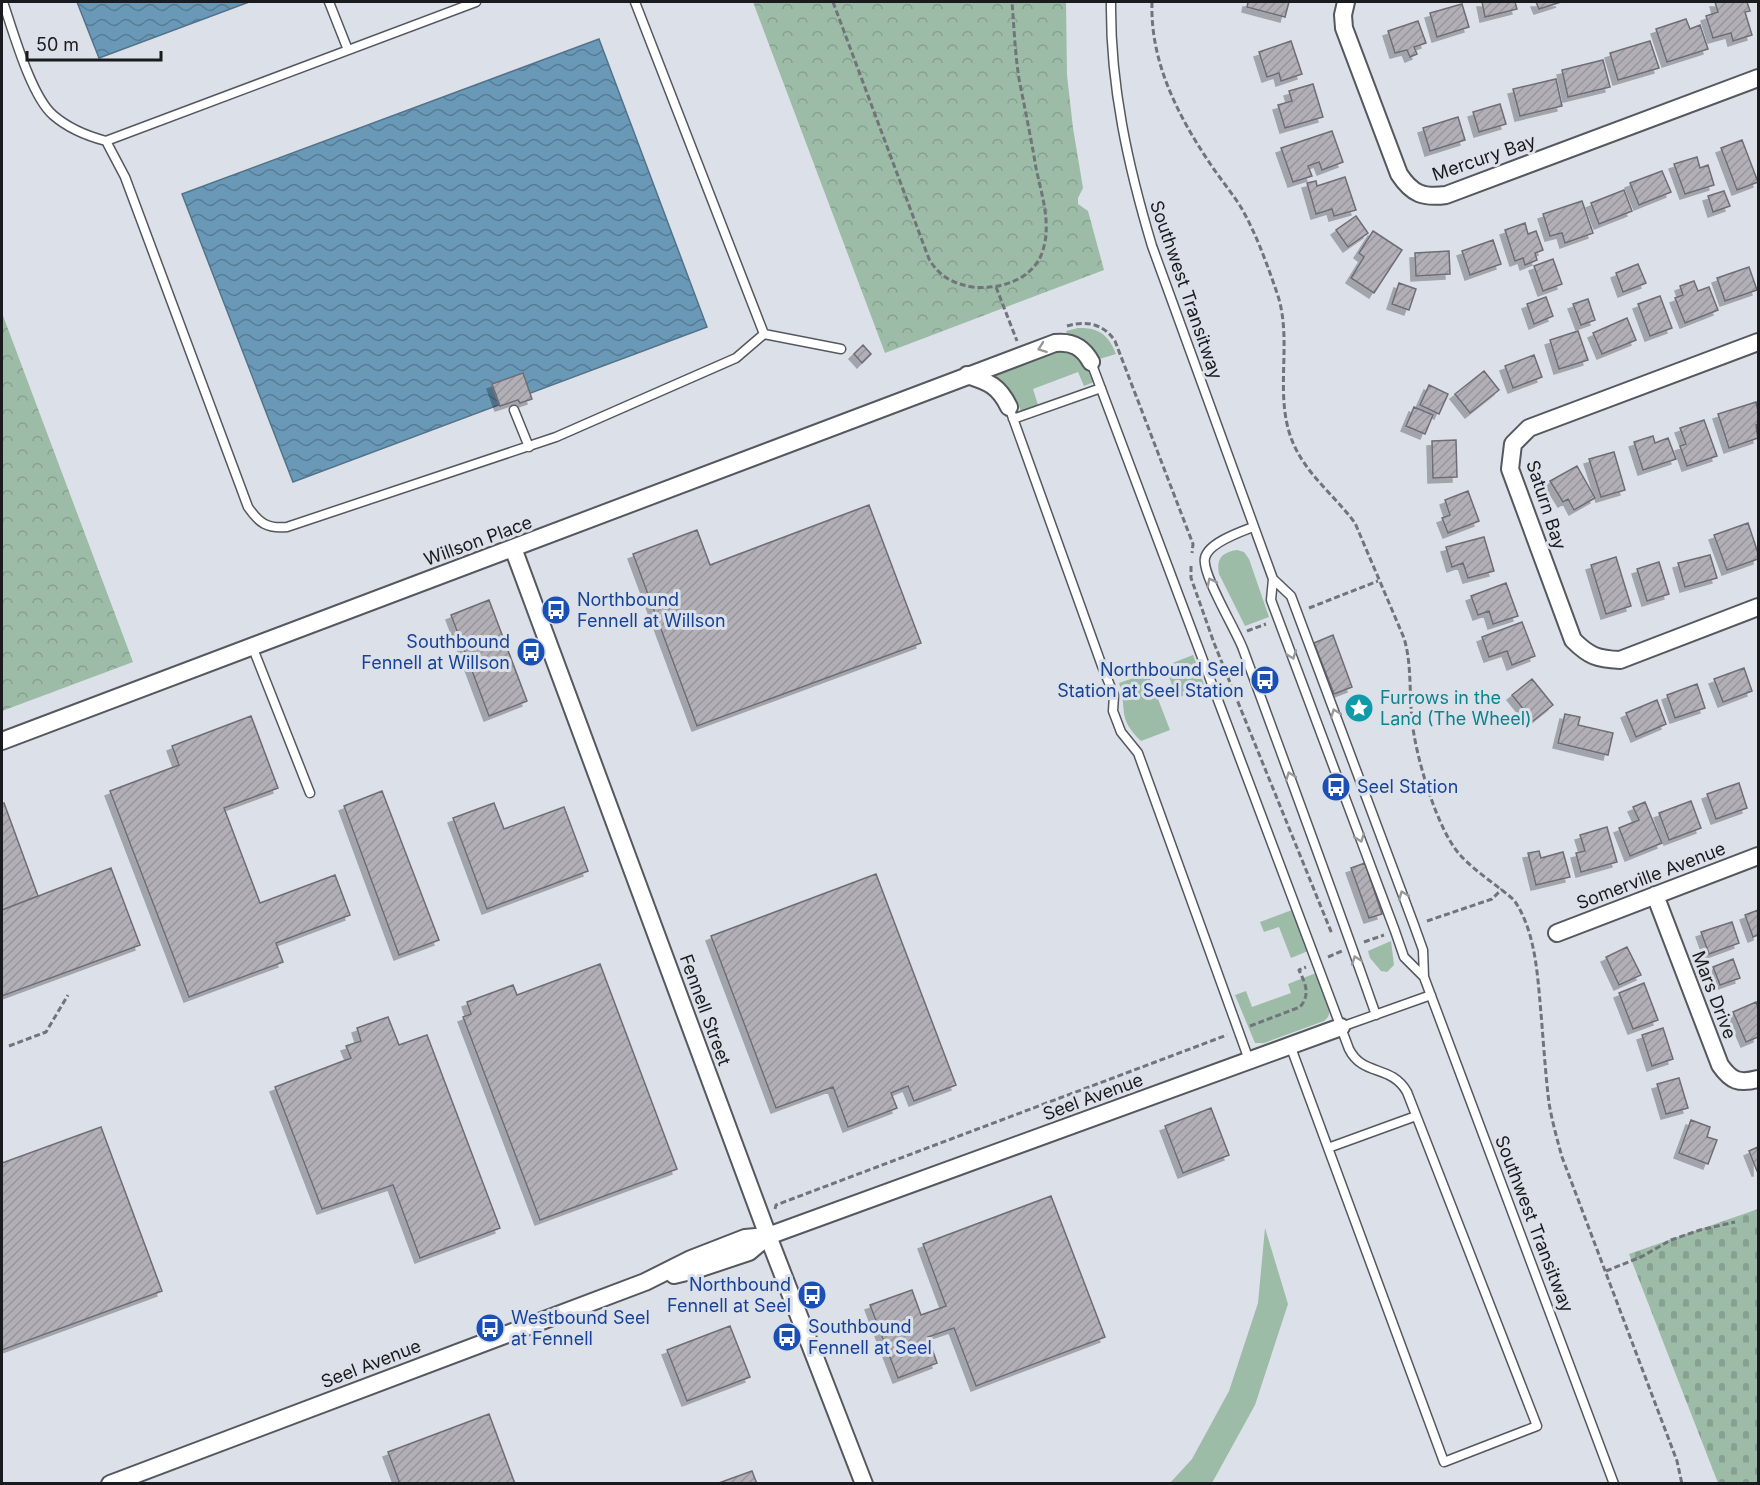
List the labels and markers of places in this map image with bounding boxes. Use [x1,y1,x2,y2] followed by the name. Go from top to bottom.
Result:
[577,589,726,631] place label: Northbound Fennell at Willson
[540,594,572,626] bus stop icon: Northbound Fennell at Willson
[361,631,510,673] place label: Southbound Fennell at Willson
[515,636,547,668] bus stop icon: Southbound Fennell at Willson
[1057,659,1244,701] place label: Northbound Seel Station at Seel Station
[1249,664,1281,696] bus stop icon: Northbound Seel Station at Seel Station
[1380,687,1532,729] place label: Furrows in the Land (The Wheel)
[1343,692,1375,724] place icon: Furrows in the Land (The Wheel)
[1320,771,1352,803] bus stop icon: Seel Station
[1357,776,1458,797] place label: Seel Station
[667,1274,791,1316] place label: Northbound Fennell at Seel
[796,1279,828,1311] bus stop icon: Northbound Fennell at Seel
[511,1307,650,1349] place label: Westbound Seel at Fennell
[474,1312,506,1344] bus stop icon: Westbound Seel at Fennell
[808,1316,932,1358] place label: Southbound Fennell at Seel
[771,1321,803,1353] bus stop icon: Southbound Fennell at Seel

